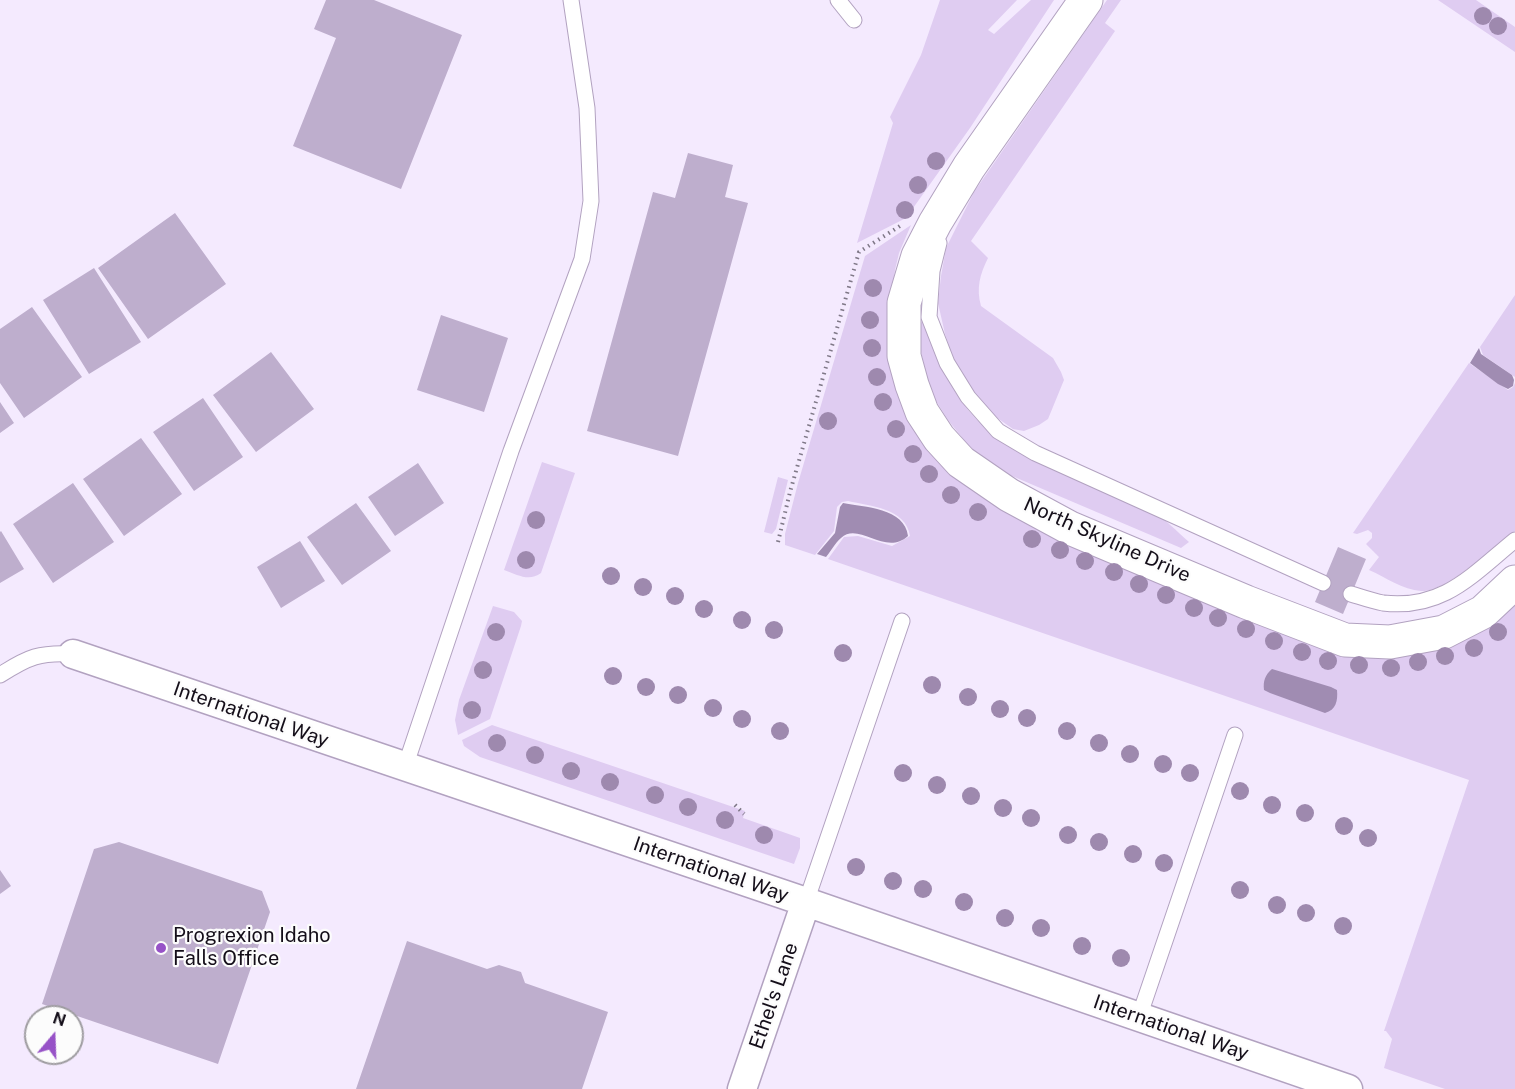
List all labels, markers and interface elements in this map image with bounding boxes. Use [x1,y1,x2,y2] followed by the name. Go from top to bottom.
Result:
[1020,492,1194,588] street label: North Skyline Drive
[170,677,332,753] street label: International Way
[630,832,792,908] street label: International Way
[173,924,331,971] place label: Progrexion Idaho Falls Office
[745,939,803,1053] street label: Ethel's Lane
[154,941,168,955] marker: Progrexion Idaho Falls Office
[1090,990,1252,1066] street label: International Way
[24,1005,84,1065] north arrow
[50,1008,68,1030] text: N

